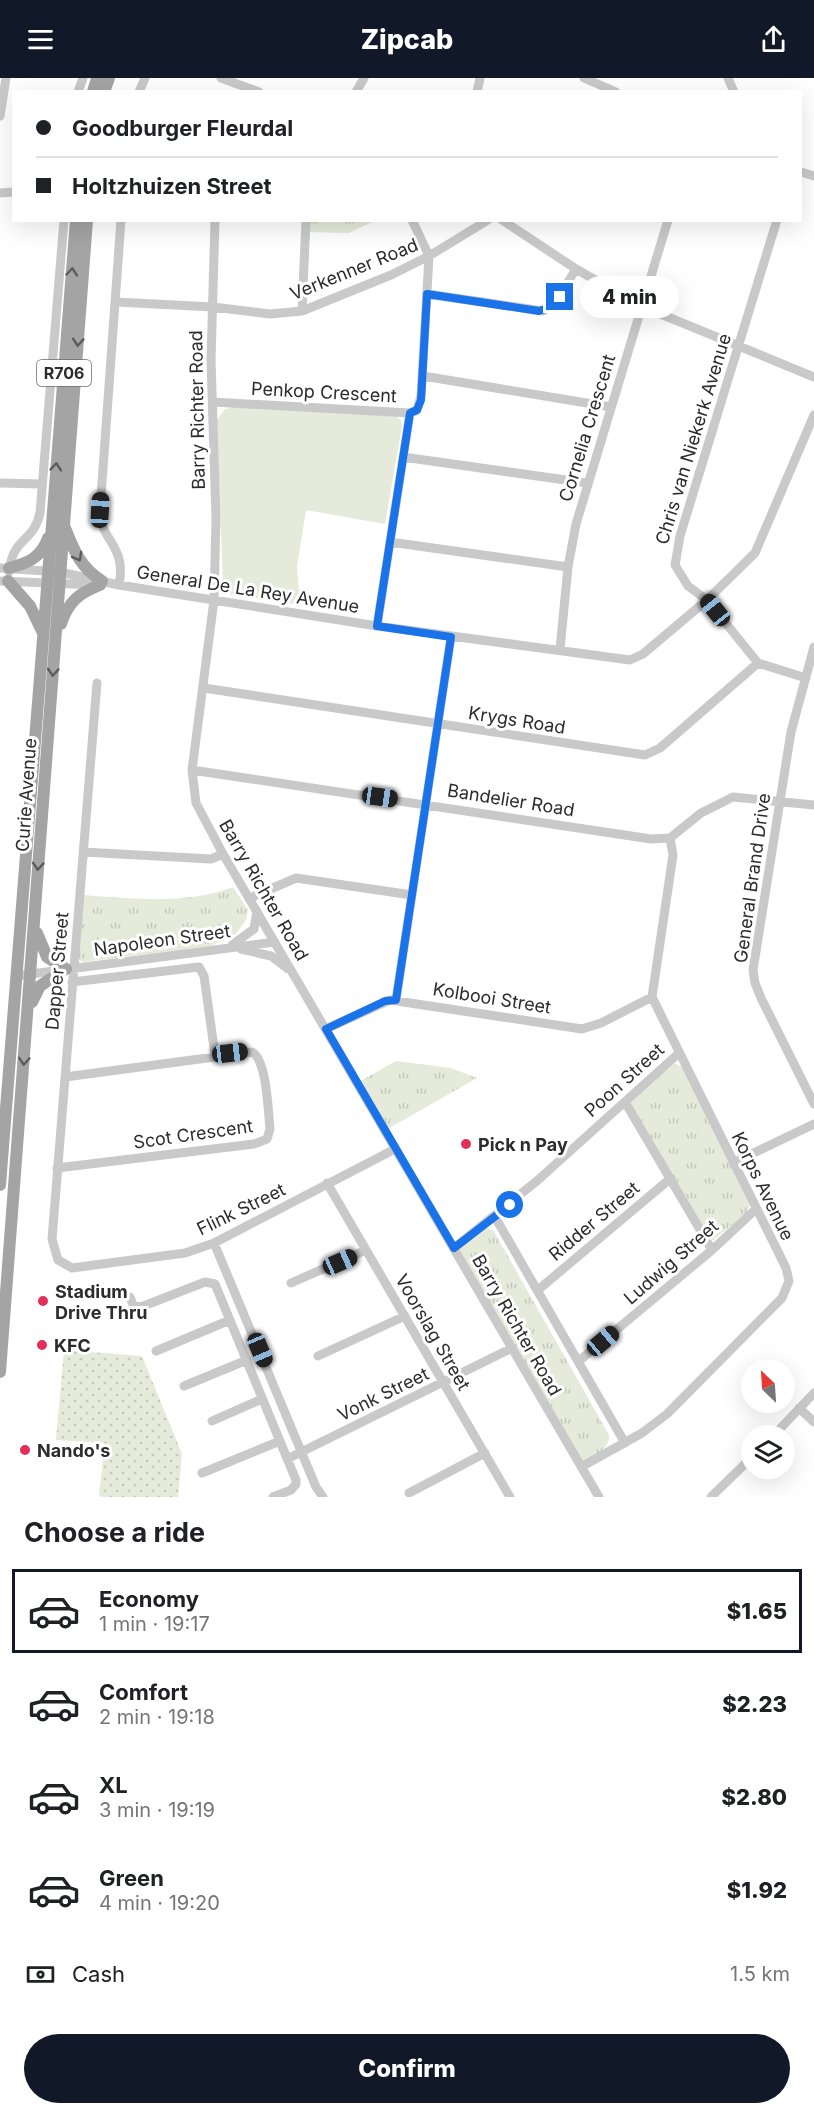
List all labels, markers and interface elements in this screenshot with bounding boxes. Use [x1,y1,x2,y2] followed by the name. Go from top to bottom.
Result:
[24,23,57,56] icon: menu
[361,23,453,56] text: Zipcab
[757,23,790,56] icon: share
[72,115,293,141] text: Goodburger Fleurdal
[72,173,272,199] text: Holtzhuizen Street
[287,234,421,304] street label: Verkenner Road
[65,268,78,277] one-way arrow
[581,276,680,318] callout: 4 min
[546,283,573,310] route end
[602,285,657,309] text: 4 min
[185,330,209,490] street label: Barry Richter Road
[651,331,735,547] street label: Chris van Niekerk Avenue
[72,337,85,346] one-way arrow
[555,352,619,504] street label: Cornelia Crescent
[37,360,91,386] road number: R706
[251,378,397,406] street label: Penkop Crescent
[49,462,62,471] one-way arrow
[90,492,110,528] car
[71,551,82,561] one-way arrow
[135,561,361,617] street label: General De La Rey Avenue
[697,590,733,630] car
[46,667,59,676] one-way arrow
[467,702,567,738] street label: Krygs Road
[12,737,40,853] street label: Curie Avenue
[446,780,576,820] street label: Bandelier Road
[361,786,399,808] car
[730,792,774,964] street label: General Brand Drive
[215,816,313,964] street label: Barry Richter Road
[32,862,45,871] one-way arrow
[41,911,73,1031] street label: Dapper Street
[92,920,232,960] street label: Napoleon Street
[431,978,553,1018] street label: Kolbooi Street
[580,1039,668,1121] street label: Poon Street
[211,1042,249,1064] car
[17,1056,30,1065] one-way arrow
[132,1115,254,1153] street label: Scot Crescent
[728,1128,798,1244] street label: Korps Avenue
[478,1134,568,1155] place label: Pick n Pay
[459,1137,473,1151] marker: Pick n Pay
[545,1177,643,1265] street label: Ridder Street
[193,1179,289,1239] street label: Flink Street
[496,1191,523,1218] route start
[620,1215,722,1309] street label: Ludwig Street
[320,1246,360,1278] car
[468,1251,566,1399] street label: Barry Richter Road
[391,1270,475,1394] street label: Voorslag Street
[55,1281,148,1323] place label: Stadium Drive Thru
[36,1294,50,1308] marker: Stadium Drive Thru
[583,1323,623,1359] car
[245,1330,275,1370] car
[54,1335,91,1356] place label: KFC
[35,1338,49,1352] marker: KFC
[741,1359,795,1413] north arrow
[741,1359,795,1479] map controls
[334,1363,432,1425] street label: Vonk Street
[741,1425,795,1479] button: layers
[37,1440,110,1461] place label: Nando's
[18,1443,32,1457] marker: Nando's
[24,1516,205,1549] text: Choose a ride
[27,1584,81,1638] icon: car
[99,1586,199,1612] text: Economy
[727,1598,787,1624] text: $1.65
[99,1612,210,1636] text: 1 min · 19:17
[27,1677,81,1731] icon: car
[99,1679,188,1705] text: Comfort
[722,1691,787,1717] text: $2.23
[99,1705,215,1729] text: 2 min · 19:18
[27,1770,81,1824] icon: car
[99,1772,128,1798] text: XL
[722,1784,787,1810] text: $2.80
[99,1798,215,1822] text: 3 min · 19:19
[27,1863,81,1917] icon: car
[99,1865,164,1891] text: Green
[727,1877,787,1903] text: $1.92
[99,1891,220,1915] text: 4 min · 19:20
[24,1958,57,1991] icon: cash
[72,1961,125,1987] text: Cash
[730,1962,790,1986] text: 1.5 km
[24,2034,790,2103] button: Confirm

